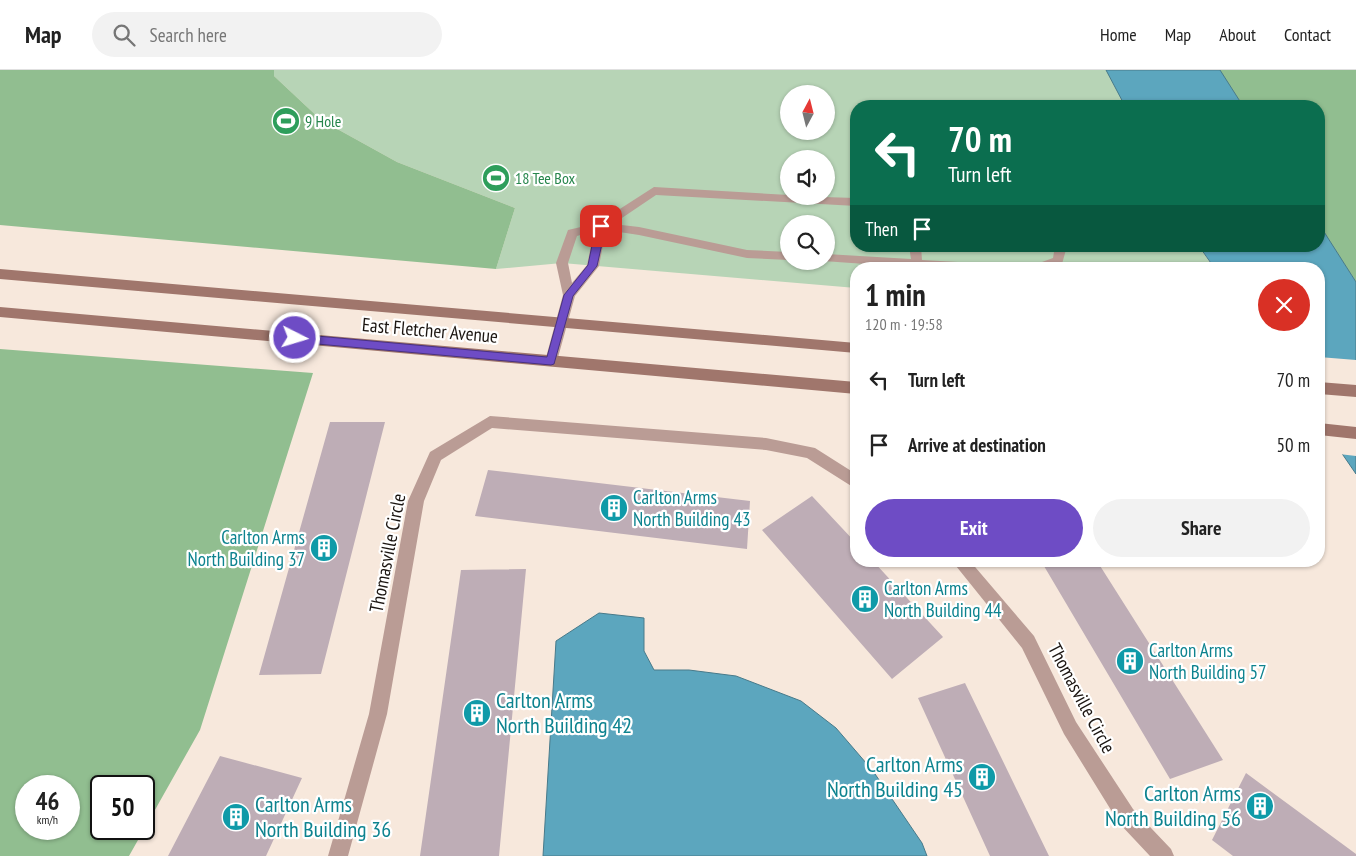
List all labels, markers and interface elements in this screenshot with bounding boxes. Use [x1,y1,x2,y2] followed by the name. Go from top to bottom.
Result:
[92,12,442,57] search box
[25,19,62,50] text: Map
[110,21,138,49] icon: search
[150,23,227,47] text: Search here
[1100,23,1137,46] text: Home
[1165,23,1191,46] text: Map
[1219,23,1256,46] text: About
[1284,23,1331,46] text: Contact
[780,85,835,140] north arrow
[780,85,835,270] map controls
[271,106,301,136] sports icon: 9 Hole
[305,111,341,131] place label: 9 Hole
[948,116,1012,162] text: 70 m
[865,120,930,185] icon: left
[780,150,835,205] button: sound
[948,160,1012,188] text: Turn left
[481,163,511,193] sports icon: 18 Tee Box
[515,168,576,188] place label: 18 Tee Box
[580,205,622,247] pin
[587,212,615,240] icon: arrive
[780,215,835,270] button: search
[908,215,936,243] icon: arrive
[865,217,898,241] text: Then
[865,275,926,314] text: 1 min
[1258,279,1310,331] button: close
[268,311,320,363] position arrow
[361,312,499,348] street label: East Fletcher Avenue
[865,314,943,334] text: 120 m · 19:58
[865,366,893,394] icon: left
[908,368,965,392] text: Turn left
[1277,368,1310,392] text: 70 m
[865,431,893,459] icon: arrive
[908,433,1046,457] text: Arrive at destination
[1277,433,1310,457] text: 50 m
[633,485,750,531] place label: Carlton Arms North Building 43
[364,491,410,615] street label: Thomasville Circle
[599,493,629,523] building icon: Carlton Arms North Building 43
[865,499,1083,557] button: Exit
[1093,499,1310,557] button: Share
[188,525,305,571] place label: Carlton Arms North Building 37
[309,533,339,563] building icon: Carlton Arms North Building 37
[884,576,1002,622] place label: Carlton Arms North Building 44
[850,584,880,614] building icon: Carlton Arms North Building 44
[1149,638,1266,684] place label: Carlton Arms North Building 57
[1043,639,1121,757] street label: Thomasville Circle
[1115,646,1145,676] building icon: Carlton Arms North Building 57
[496,686,632,739] place label: Carlton Arms North Building 42
[462,698,492,728] building icon: Carlton Arms North Building 42
[827,750,963,803] place label: Carlton Arms North Building 45
[967,762,997,792] building icon: Carlton Arms North Building 45
[90,775,155,840] speed limit sign: 50
[1105,779,1241,832] place label: Carlton Arms North Building 56
[36,785,59,817] text: 46
[255,790,391,843] place label: Carlton Arms North Building 36
[1245,791,1275,821] building icon: Carlton Arms North Building 56
[221,802,251,832] building icon: Carlton Arms North Building 36
[37,812,58,827] text: km/h

